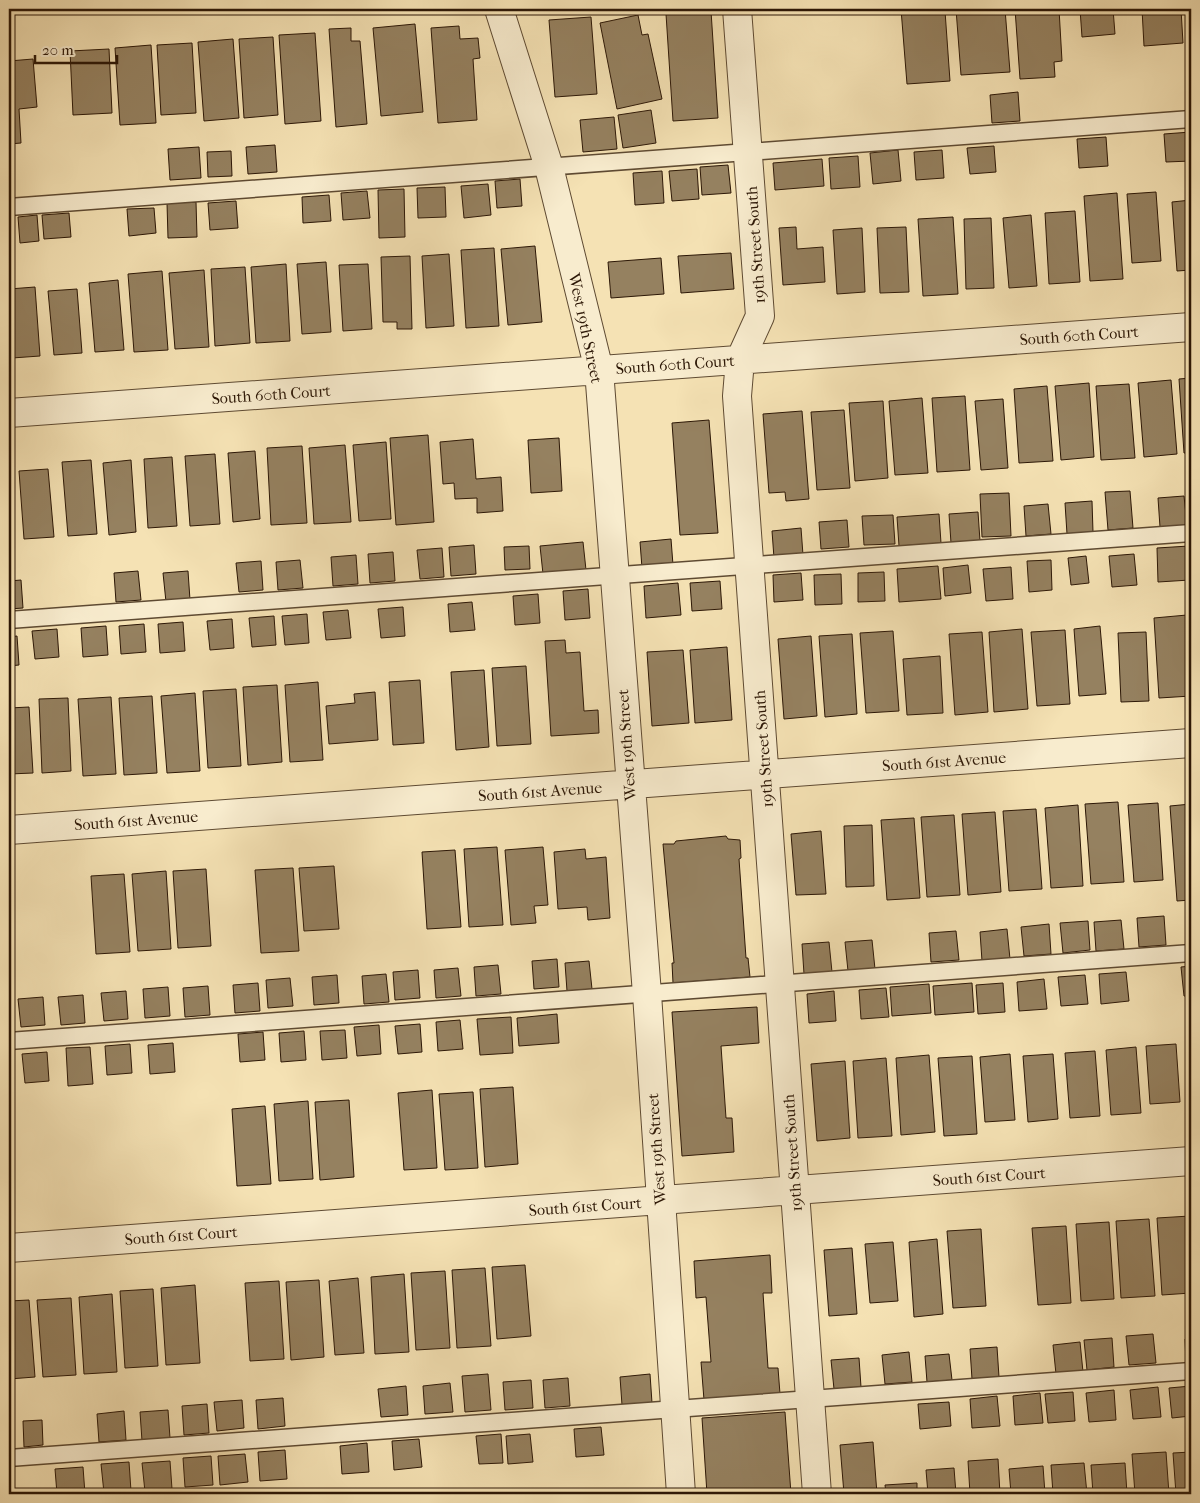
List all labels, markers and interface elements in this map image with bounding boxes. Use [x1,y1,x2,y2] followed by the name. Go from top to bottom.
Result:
[35,32,118,64] scale bar
[42,41,74,59] text: 20 m
[742,186,769,304] street label: 19th Street South
[564,270,607,385] street label: West 19th Street
[1019,322,1140,349] street label: South 60th Court
[615,351,736,378] street label: South 60th Court
[211,381,332,408] street label: South 60th Court
[613,688,640,803] street label: West 19th Street
[750,690,777,808] street label: 19th Street South
[881,748,1007,775] street label: South 61st Avenue
[477,778,603,805] street label: South 61st Avenue
[73,807,199,834] street label: South 61st Avenue
[643,1092,670,1207] street label: West 19th Street
[779,1094,806,1212] street label: 19th Street South
[932,1163,1046,1190] street label: South 61st Court
[528,1193,642,1220] street label: South 61st Court
[124,1222,238,1249] street label: South 61st Court

